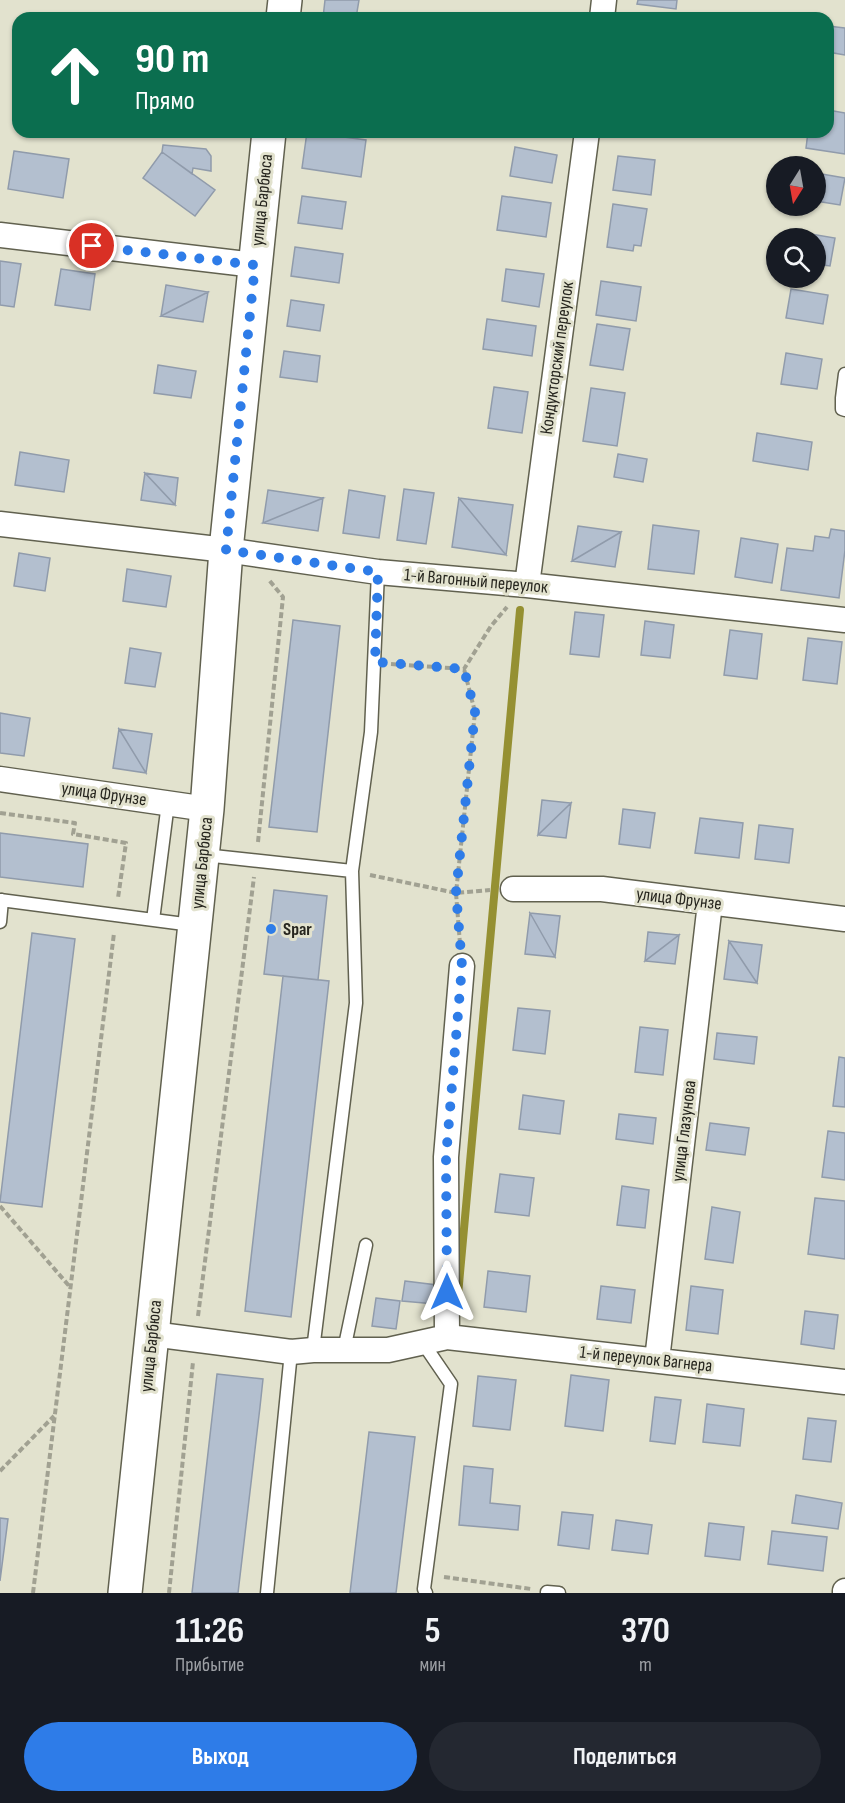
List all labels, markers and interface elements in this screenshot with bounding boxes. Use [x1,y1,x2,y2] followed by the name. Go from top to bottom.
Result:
[135,34,209,85] text: 90 m
[36,36,114,114] icon: ahead
[135,85,195,117] text: Прямо
[247,153,277,247] street label: улица Барбюса
[766,156,826,216] north arrow
[766,156,826,288] map controls
[66,220,117,271] pin
[766,228,826,288] button: search
[75,229,108,262] icon: arrive
[536,280,578,436] street label: Кондукторский переулок
[403,564,549,598] street label: 1-й Вагонный переулок
[60,778,148,810] street label: улица Фрунзе
[187,816,217,910] street label: улица Барбюса
[635,883,723,915] street label: улица Фрунзе
[283,919,312,940] place label: Spar
[264,922,278,936] marker: Spar
[667,1079,701,1183] street label: улица Глазунова
[415,1260,479,1324] position arrow
[136,1299,166,1393] street label: улица Барбюса
[579,1342,713,1376] street label: 1-й переулок Вагнера
[175,1610,244,1653] text: 11:26
[425,1610,441,1653] text: 5
[621,1610,670,1653] text: 370
[175,1653,244,1677] text: Прибытие
[420,1653,446,1677] text: мин
[639,1653,652,1677] text: m
[24,1722,417,1791] button: Выход
[429,1722,821,1791] button: Поделиться

